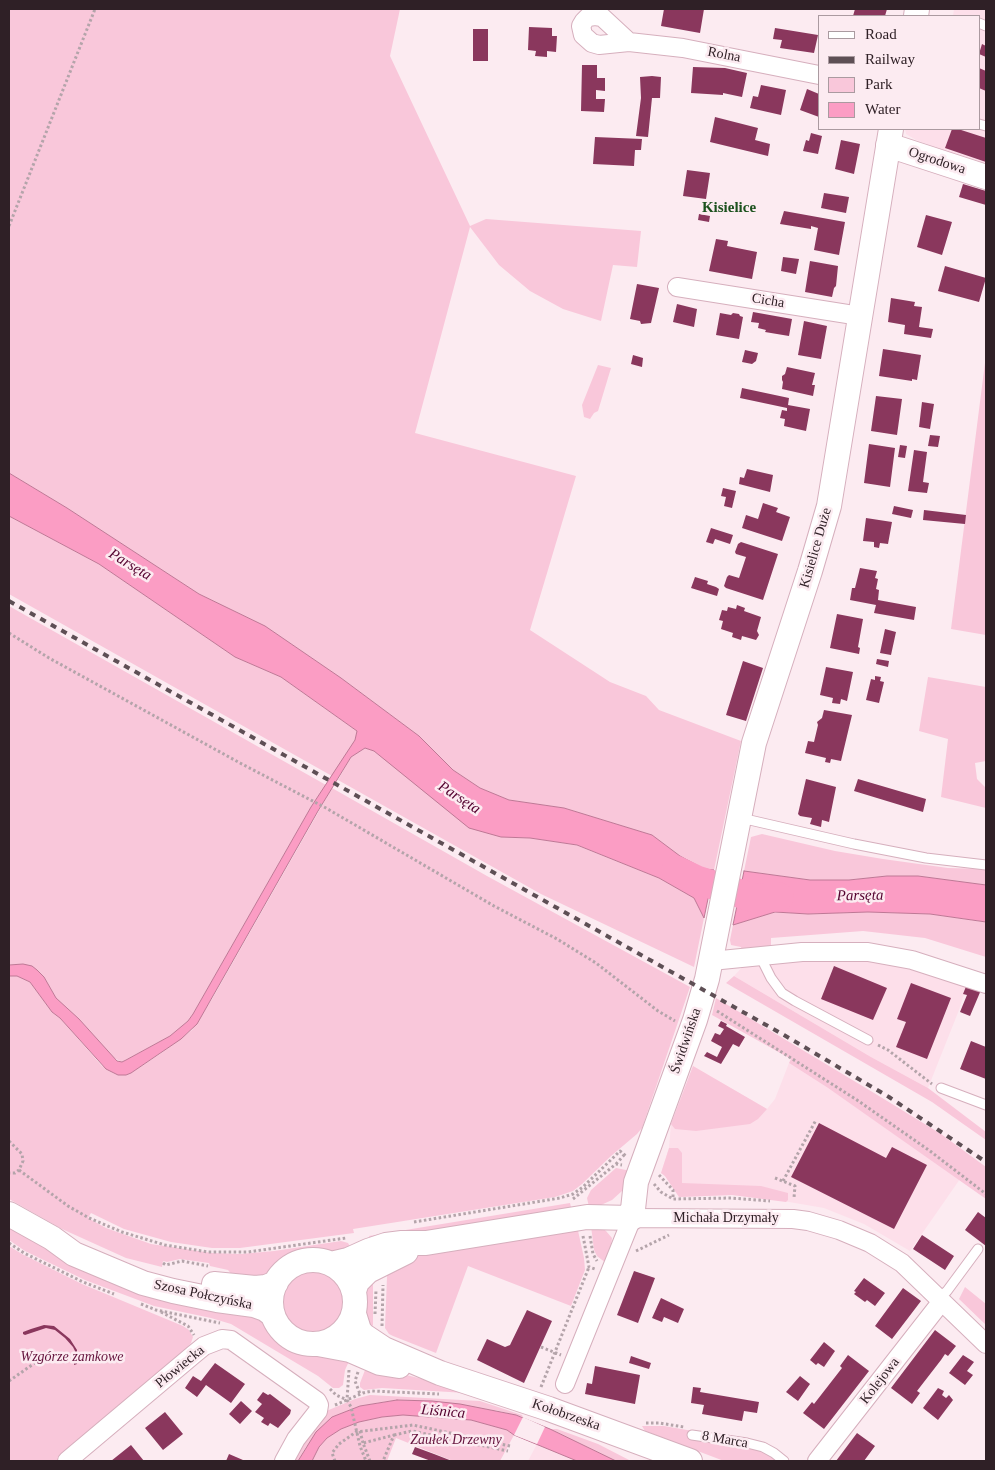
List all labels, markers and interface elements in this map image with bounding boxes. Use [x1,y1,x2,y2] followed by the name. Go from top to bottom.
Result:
[818,15,980,130] legend
[865,26,897,42] text: Road
[706,44,742,66] street label: Rolna
[865,51,915,67] text: Railway
[865,76,893,92] text: Park
[865,101,900,117] text: Water
[906,144,968,178] street label: Ogrodowa
[702,199,756,217] district label: Kisielice
[751,290,785,312] street label: Cicha
[797,506,835,590] street label: Kisielice Duże
[105,545,155,585] water label: Parsęta
[435,778,483,818] water label: Parsęta
[837,887,883,905] water label: Parsęta
[667,1006,705,1076] street label: Świdwińska
[673,1210,779,1226] street label: Michała Drzymały
[152,1276,254,1314] street label: Szosa Połczyńska
[152,1342,208,1392] street label: Płowiecka
[20,1349,124,1365] park label: Wzgórze zamkowe
[857,1354,903,1408] street label: Kolejowa
[530,1396,602,1434] street label: Kołobrzeska
[420,1401,466,1423] water label: Liśnica
[701,1428,749,1452] street label: 8 Marca
[410,1432,502,1448] park label: Zaułek Drzewny

